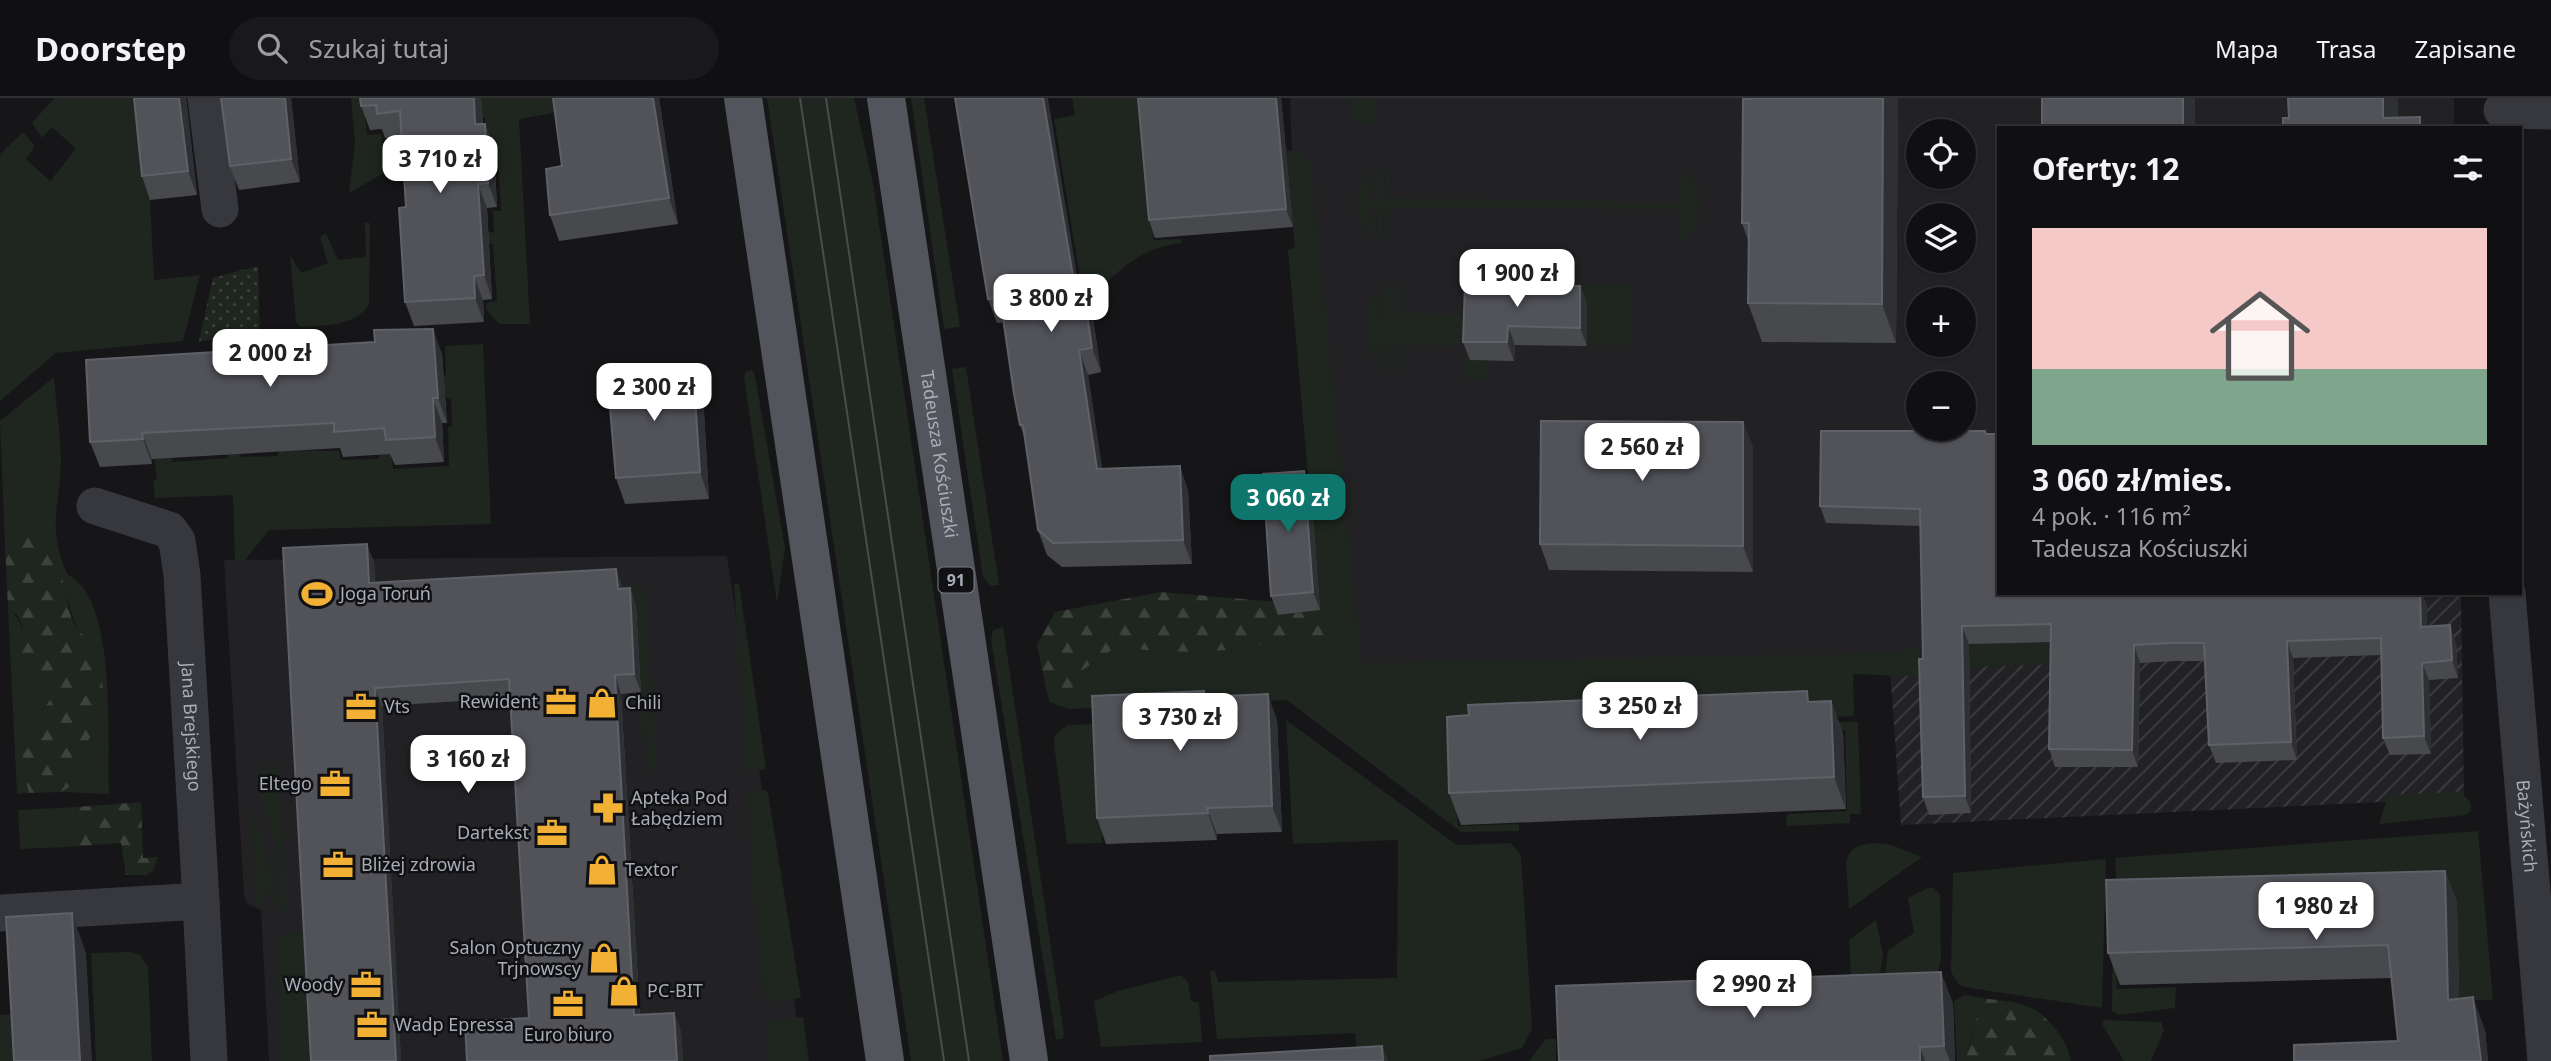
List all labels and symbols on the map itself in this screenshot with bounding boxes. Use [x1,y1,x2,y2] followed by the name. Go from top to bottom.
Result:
[368,136,512,195] pin: 3 710 zł
[1445,250,1589,309] pin: 1 900 zł
[979,274,1123,334] pin: 3 800 zł
[198,330,342,389] pin: 2 000 zł
[582,364,726,423] pin: 2 300 zł
[916,368,964,539] street label: Tadeusza Kościuszki
[1570,424,1714,483] pin: 2 560 zł
[1216,474,1360,534] pin: 3 060 zł
[939,568,974,593] road number: 91
[300,577,334,611] sports icon: Joga Toruń
[338,581,431,605] place label: Joga Toruń
[176,660,208,792] street label: Jana Brejskiego
[1568,682,1712,742] pin: 3 250 zł
[544,685,578,719] office icon: Rewident
[585,686,619,720] shop icon: Chili
[459,689,539,713] place label: Rewident
[344,690,378,724] office icon: Vts
[625,690,661,714] place label: Chili
[384,694,410,718] place label: Vts
[1108,694,1252,753] pin: 3 730 zł
[396,736,540,795] pin: 3 160 zł
[318,767,352,801] office icon: Eltego
[259,771,312,795] place label: Eltego
[2512,779,2543,874] street label: Bażyńskich
[631,785,727,830] place label: Apteka Pod Łabędziem
[591,791,625,825] pharmacy icon: Apteka Pod Łabędziem
[535,816,569,850] office icon: Dartekst
[457,820,529,844] place label: Dartekst
[321,848,355,882] office icon: Bliżej zdrowia
[361,852,476,876] place label: Bliżej zdrowia
[585,853,619,887] shop icon: Textor
[625,857,678,881] place label: Textor
[2244,882,2388,942] pin: 1 980 zł
[450,935,582,980] place label: Salon Optuczny Trjnowscy
[587,941,621,975] shop icon: Salon Optuczny Trjnowscy
[1682,960,1826,1020] pin: 2 990 zł
[349,968,383,1002] office icon: Woody
[285,972,344,996] place label: Woody
[607,974,641,1008] shop icon: PC-BIT
[647,978,703,1002] place label: PC-BIT
[551,987,585,1021] office icon: Euro biuro
[355,1008,389,1042] office icon: Wadp Epressa
[395,1012,514,1036] place label: Wadp Epressa
[524,1022,612,1046] place label: Euro biuro

